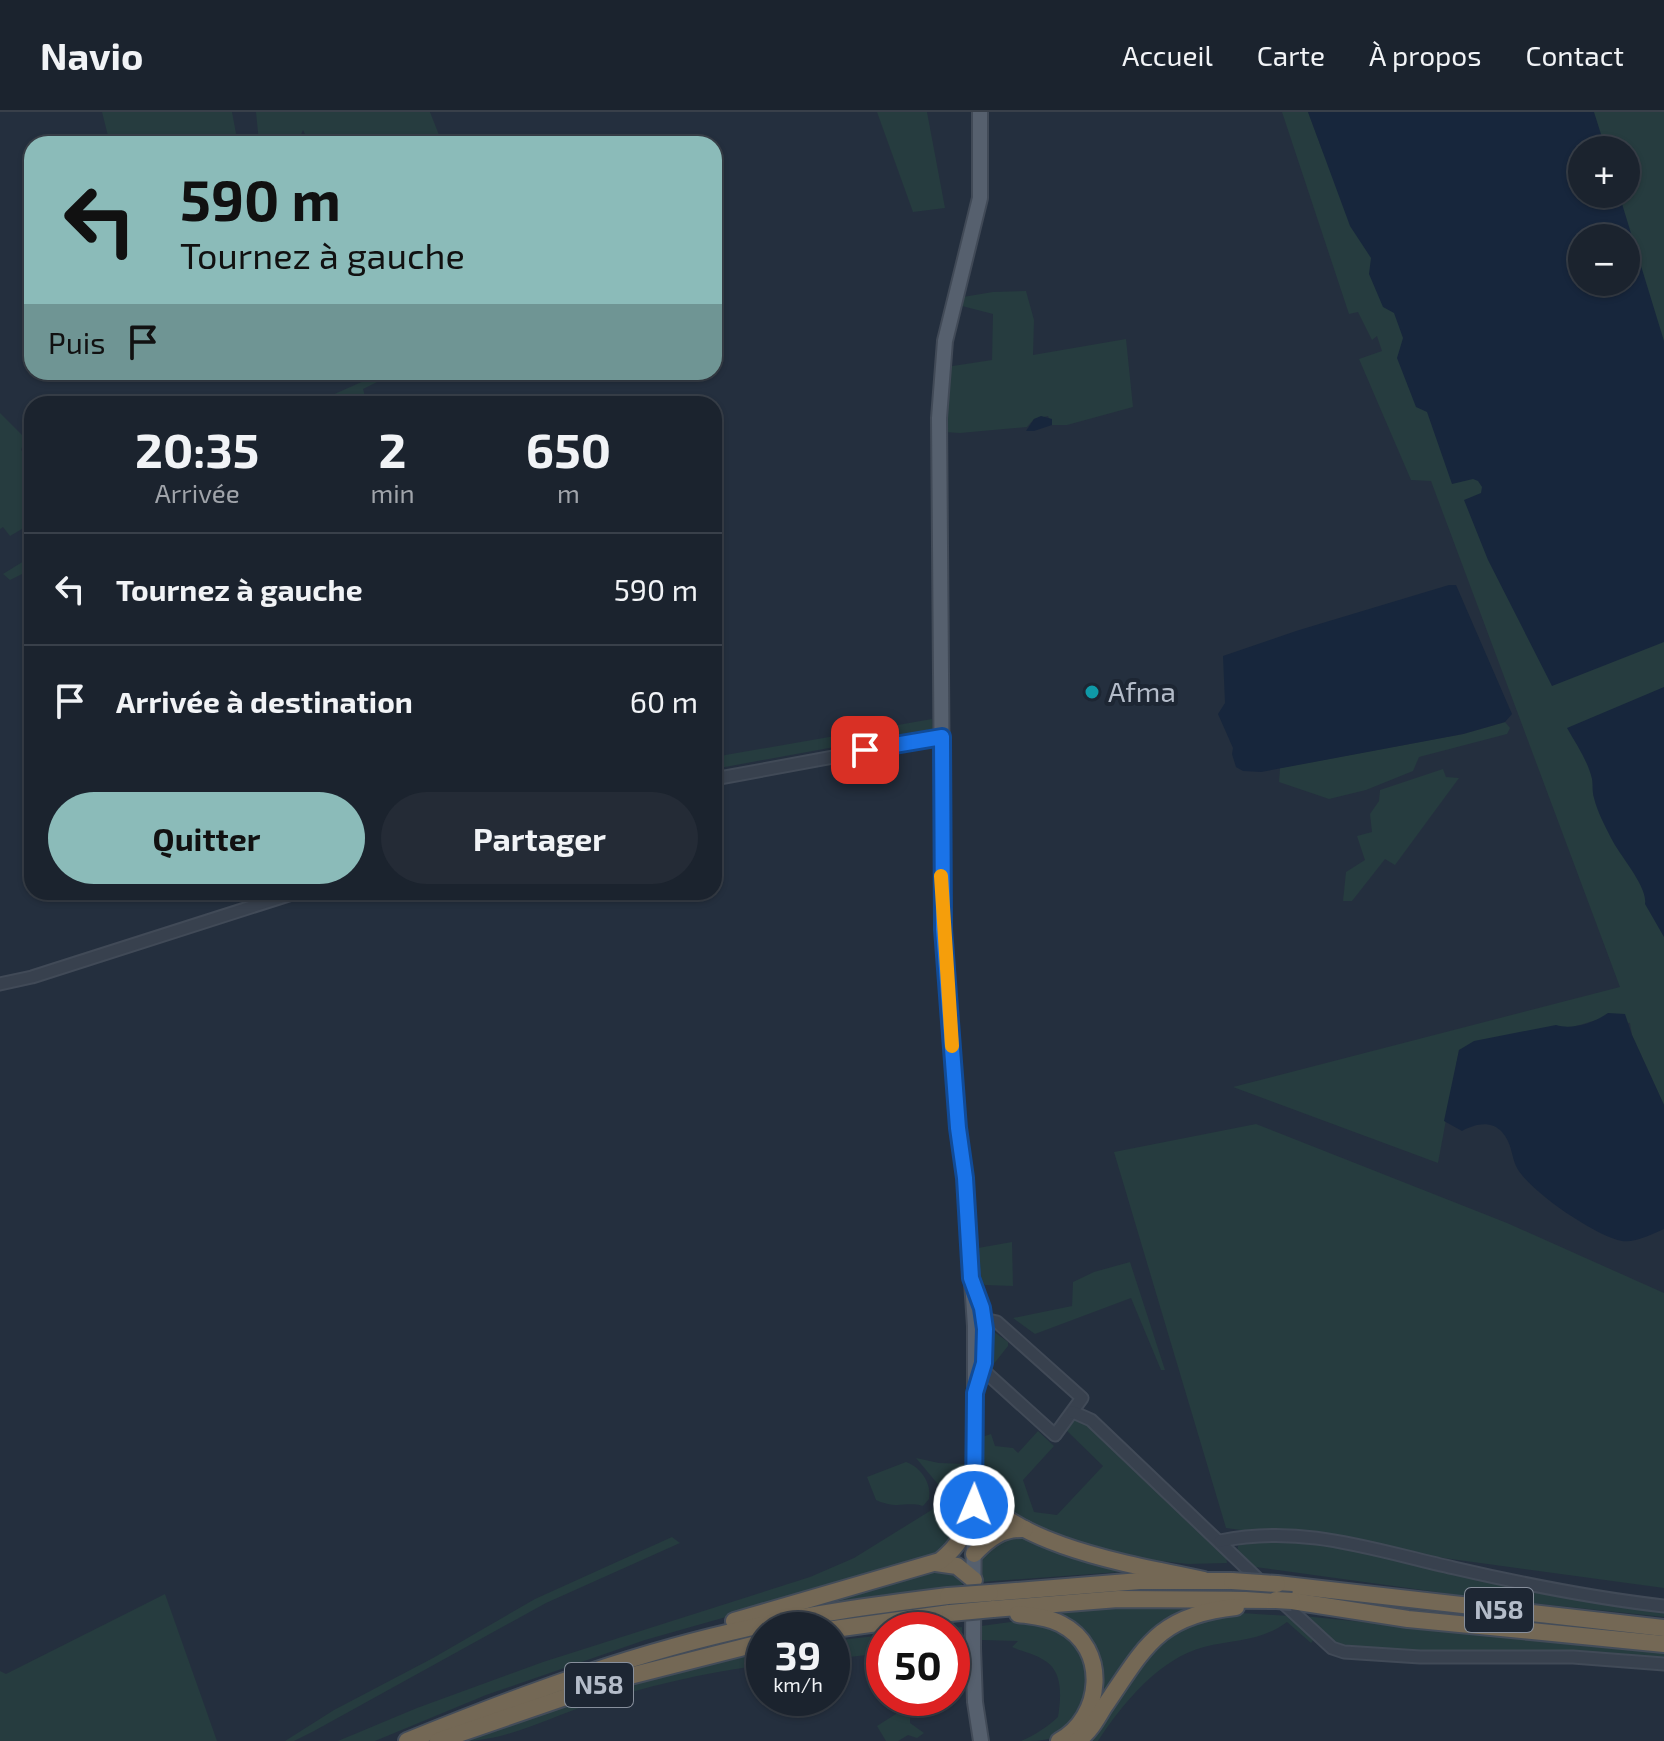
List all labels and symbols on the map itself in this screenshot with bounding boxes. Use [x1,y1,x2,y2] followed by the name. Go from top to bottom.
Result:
[1108,674,1176,708] place label: Afma
[1083,683,1101,701] marker: Afma
[831,716,899,784] pin
[932,1463,1016,1547] position arrow
[1465,1588,1533,1632] road number: N58
[866,1612,970,1716] speed limit sign: 50
[565,1663,633,1707] road number: N58

